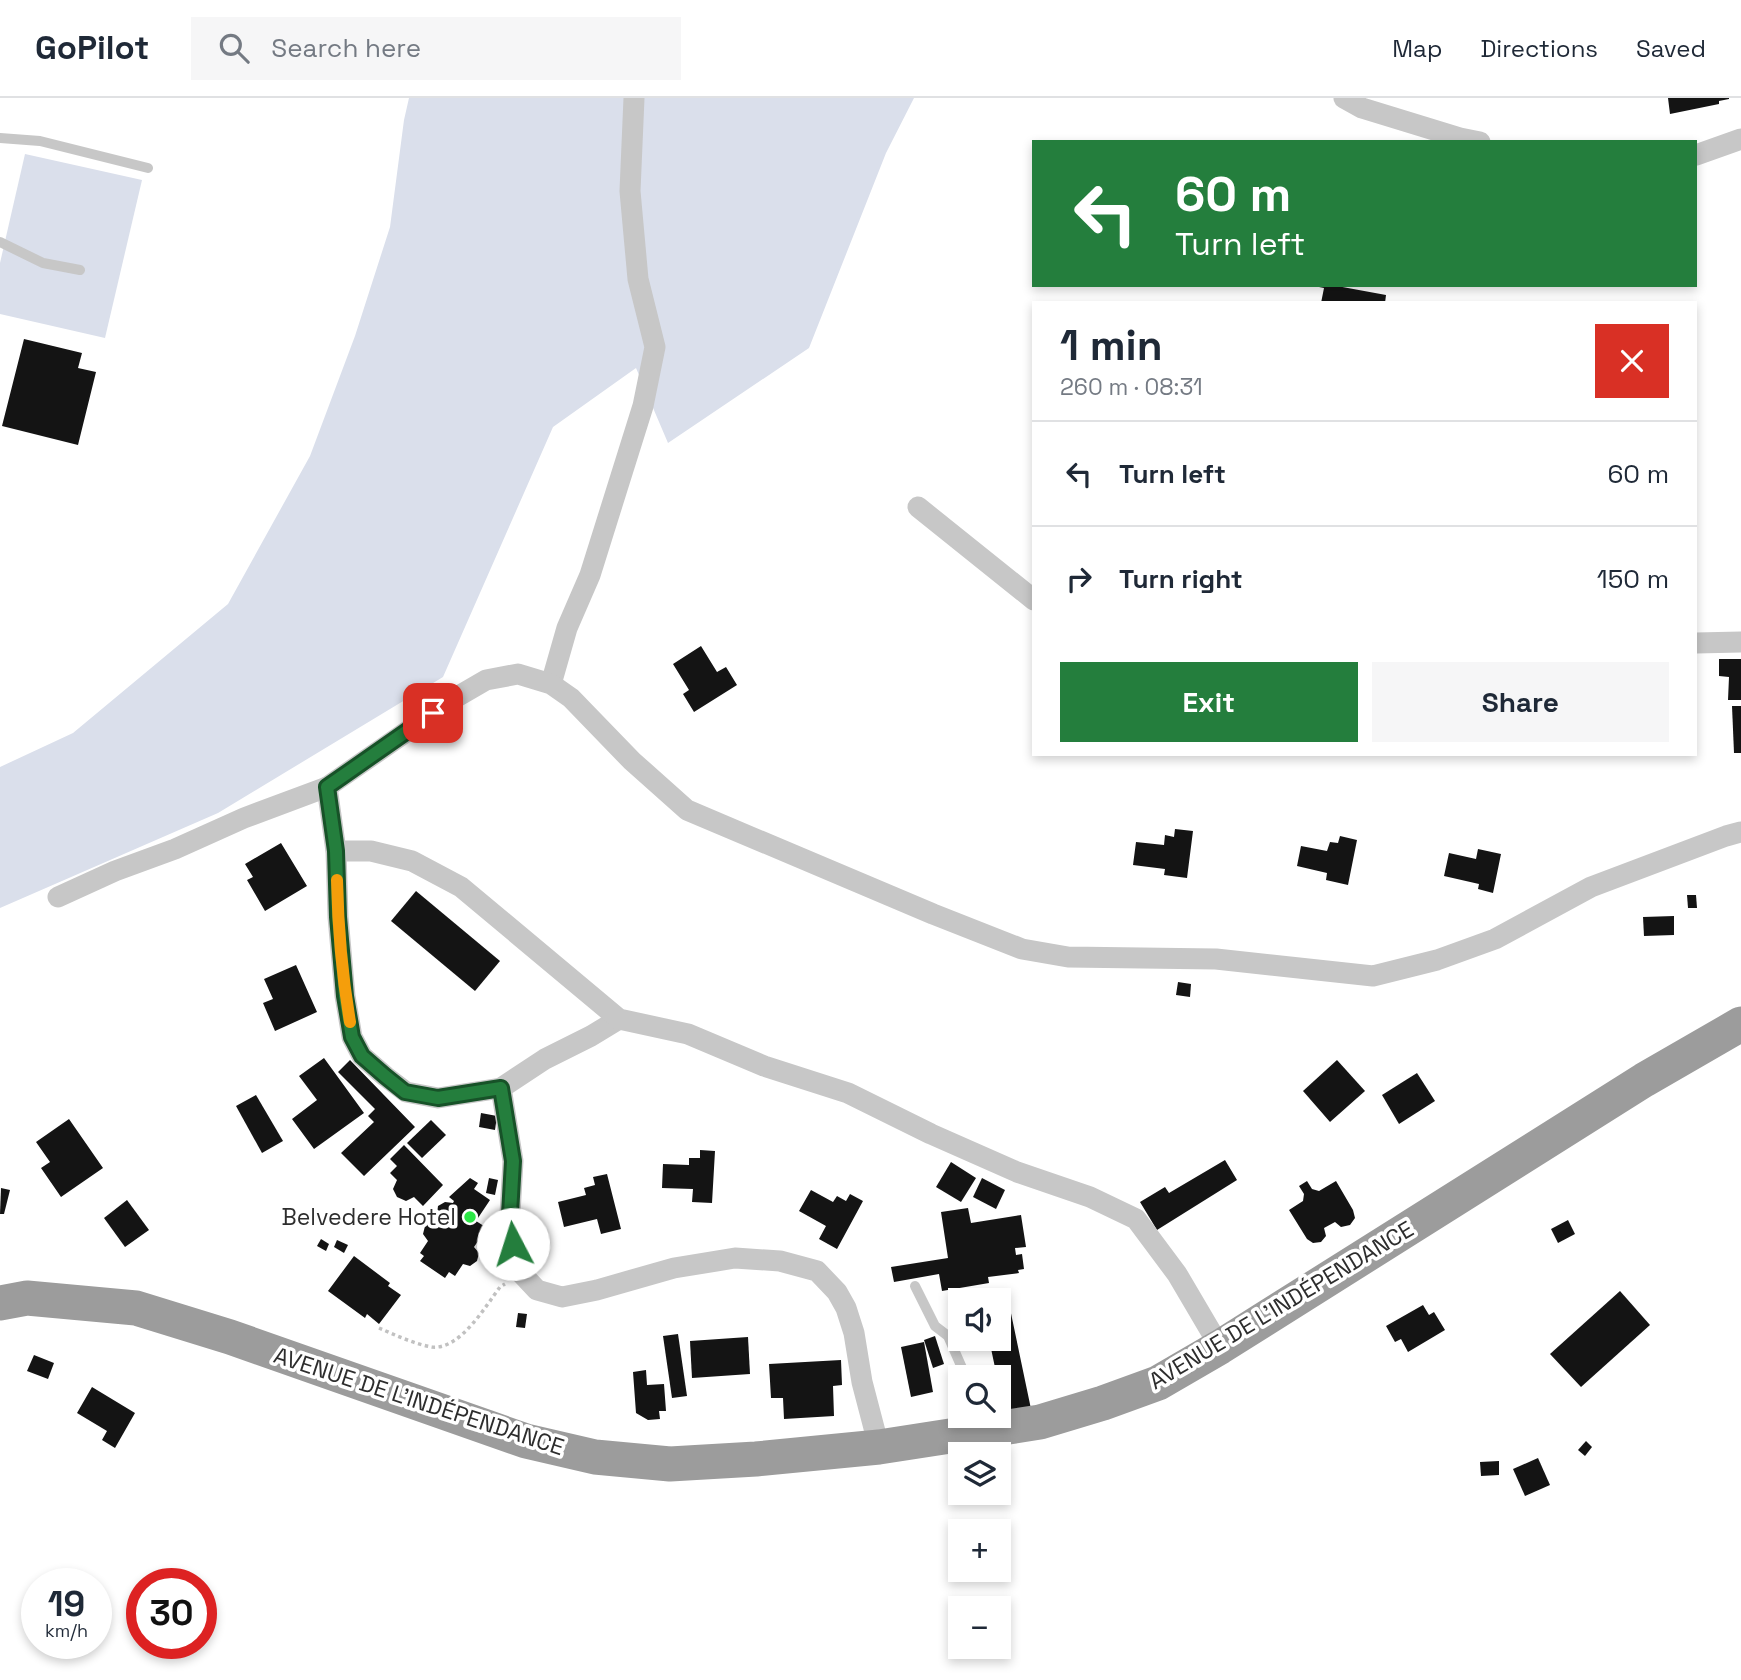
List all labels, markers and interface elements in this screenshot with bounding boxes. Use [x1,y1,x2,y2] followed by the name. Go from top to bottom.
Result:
[191,17,681,80] search box
[35,27,149,69] text: GoPilot
[215,29,253,67] icon: search
[271,31,421,65] text: Search here
[1392,33,1442,64] text: Map
[1480,33,1598,64] text: Directions
[1636,33,1706,64] text: Saved
[1175,163,1291,225] text: 60 m
[1060,168,1151,259] icon: left
[1175,224,1305,264] text: Turn left
[1060,319,1163,372] text: 1 min
[1595,324,1669,398] button: close
[1060,372,1203,402] text: 260 m · 08:31
[1060,455,1098,493] icon: left
[1119,457,1226,491] text: Turn left
[1607,457,1669,491] text: 60 m
[1060,560,1098,598] icon: right
[1119,562,1243,596] text: Turn right
[1597,562,1669,596] text: 150 m
[1060,662,1358,742] button: Exit
[1372,662,1669,742] button: Share
[403,683,463,743] pin
[414,694,452,732] icon: arrive
[282,1202,456,1232] place label: Belvedere Hotel
[476,1207,550,1281] position arrow
[462,1209,478,1225] marker: Belvedere Hotel
[1143,1214,1419,1396] street label: AVENUE DE L'INDÉPENDANCE
[948,1288,1011,1659] map controls
[948,1288,1011,1351] button: sound
[270,1340,568,1462] street label: AVENUE DE L'INDÉPENDANCE
[948,1365,1011,1428] button: search
[948,1442,1011,1505] button: layers
[948,1519,1011,1582] button: +
[126,1568,217,1659] speed limit sign: 30
[48,1582,85,1626] text: 19
[948,1596,1011,1659] button: −
[45,1619,88,1642] text: km/h

